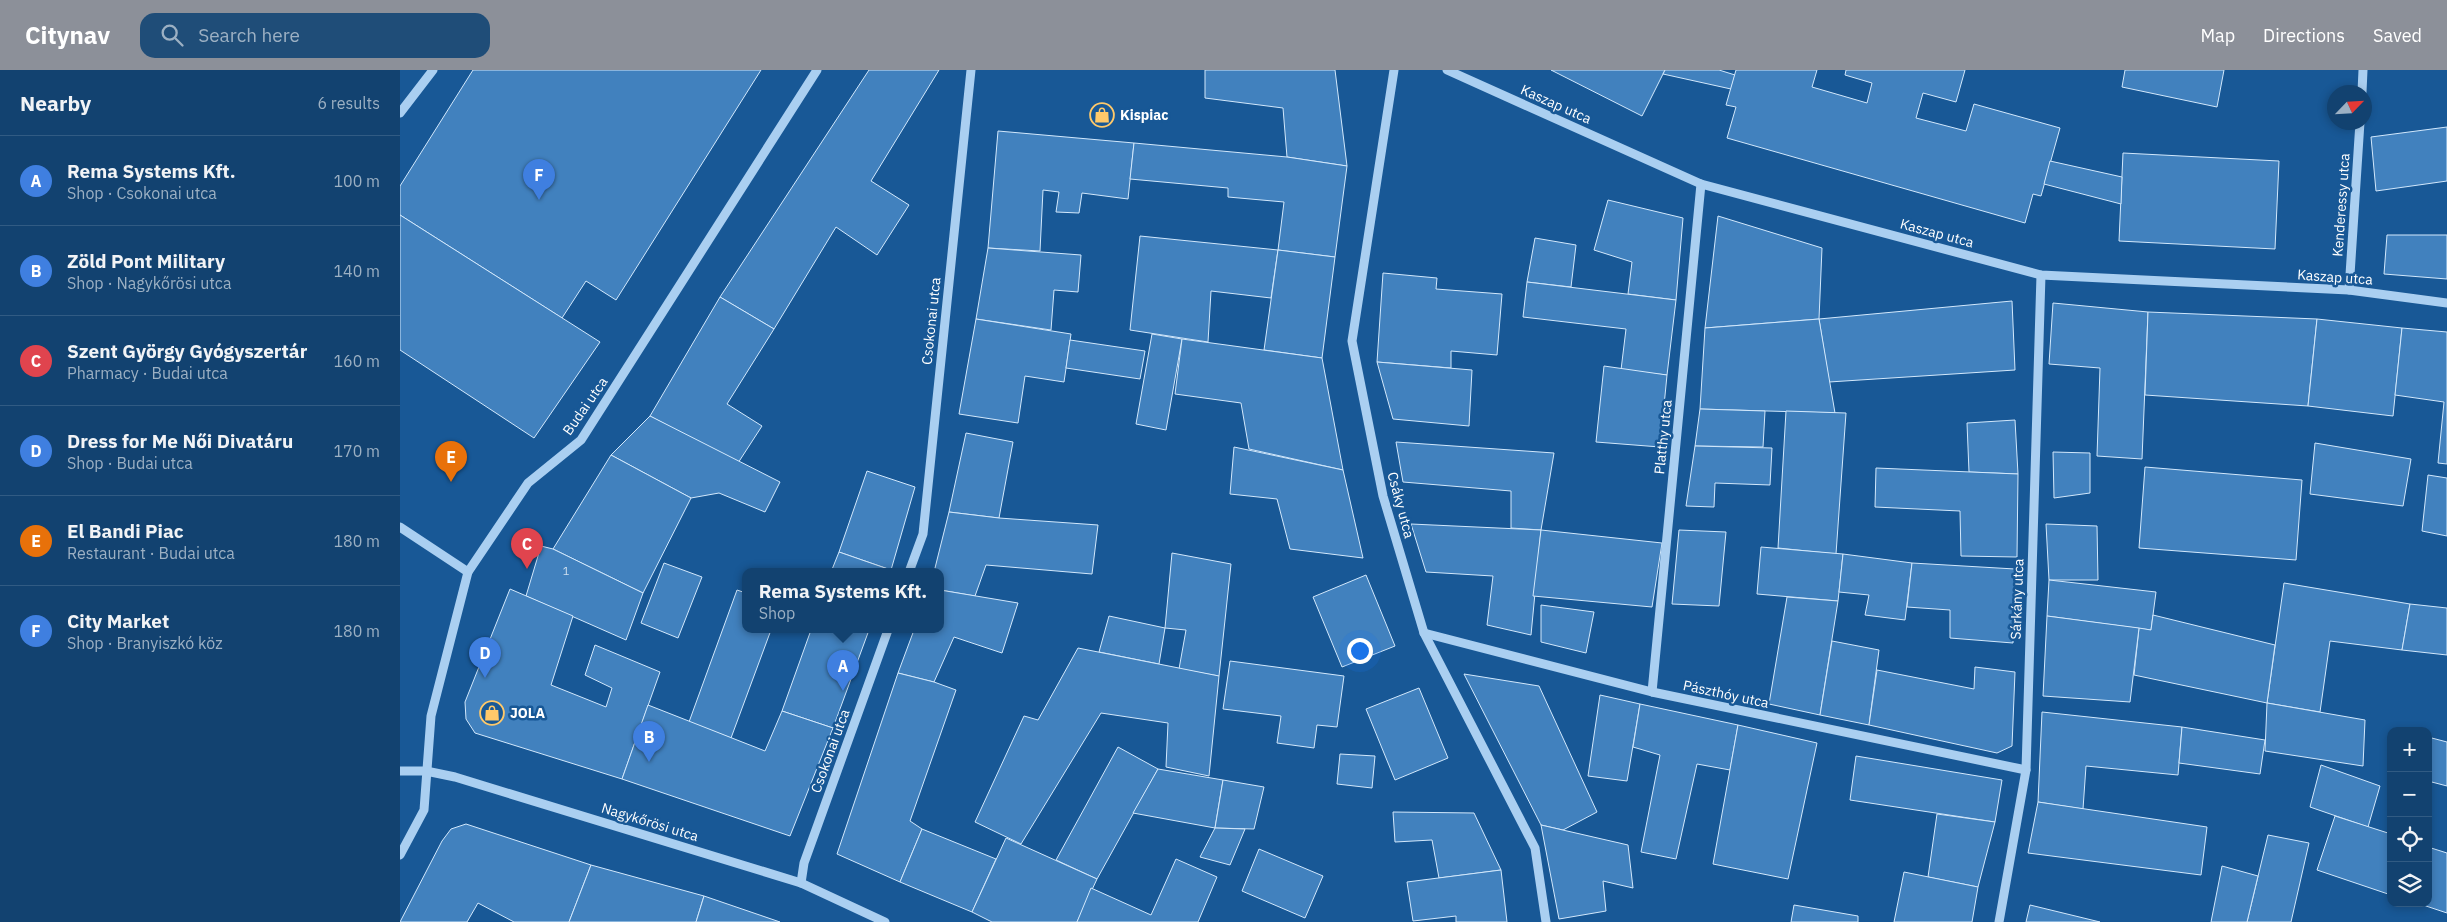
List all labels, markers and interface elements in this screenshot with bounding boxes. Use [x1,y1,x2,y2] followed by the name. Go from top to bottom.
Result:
[140,13,490,58] search box
[25,19,110,51] text: Citynav
[158,21,186,49] icon: search
[198,23,300,47] text: Search here
[2200,24,2235,47] text: Map
[2263,24,2345,47] text: Directions
[2373,24,2422,47] text: Saved
[1518,80,1595,128] street label: Kaszap utca
[2327,85,2372,130] north arrow
[20,89,91,117] text: Nearby
[317,93,380,113] text: 6 results
[1089,102,1115,128] shop icon: Kispiac
[1120,106,1169,124] place label: Kispiac
[2328,152,2354,257] street label: Kenderessy utca
[67,159,236,183] text: Rema Systems Kft.
[523,159,555,200] pin: F
[31,171,41,191] text: A
[333,171,380,191] text: 100 m
[67,183,217,203] text: Shop · Csokonai utca
[1898,215,1976,252] street label: Kaszap utca
[67,249,225,273] text: Zöld Pont Military
[31,261,41,281] text: B
[333,261,380,281] text: 140 m
[2297,265,2374,289] street label: Kaszap utca
[67,273,231,293] text: Shop · Nagykőrösi utca
[917,276,945,366] street label: Csokonai utca
[67,339,307,363] text: Szent György Gyógyszertár
[31,351,41,371] text: C
[333,351,380,371] text: 160 m
[67,363,228,383] text: Pharmacy · Budai utca
[558,373,612,439] street label: Budai utca
[1650,398,1676,475] street label: Platthy utca
[67,429,293,453] text: Dress for Me Női Divatáru
[30,441,42,461] text: D
[333,441,380,461] text: 170 m
[435,441,467,482] pin: E
[67,453,193,473] text: Shop · Budai utca
[1384,470,1419,541] street label: Csáky utca
[67,519,184,543] text: El Bandi Piac
[511,528,543,569] pin: C
[31,531,41,551] text: E
[333,531,380,551] text: 180 m
[67,543,235,563] text: Restaurant · Budai utca
[2007,558,2027,640] street label: Sárkány utca
[563,564,570,578] house number: 1
[742,568,944,633] popup
[759,579,927,603] text: Rema Systems Kft.
[759,603,795,623] text: Shop
[67,609,169,633] text: City Market
[31,621,41,641] text: F
[333,621,380,641] text: 180 m
[67,633,223,653] text: Shop · Branyiszkó köz
[469,637,501,678] pin: D
[1347,638,1373,664] your location
[827,650,859,691] pin: A
[1681,676,1771,712] street label: Pászthóy utca
[479,700,505,726] shop icon: JOLA
[510,704,545,722] place label: JOLA
[807,706,854,795] street label: Csokonai utca
[633,721,665,762] pin: B
[2387,727,2432,907] map controls
[2387,727,2432,772] button: +
[2387,772,2432,817] button: −
[599,799,701,845] street label: Nagykőrösi utca
[2387,817,2432,862] button: locate
[2387,862,2432,907] button: layers

